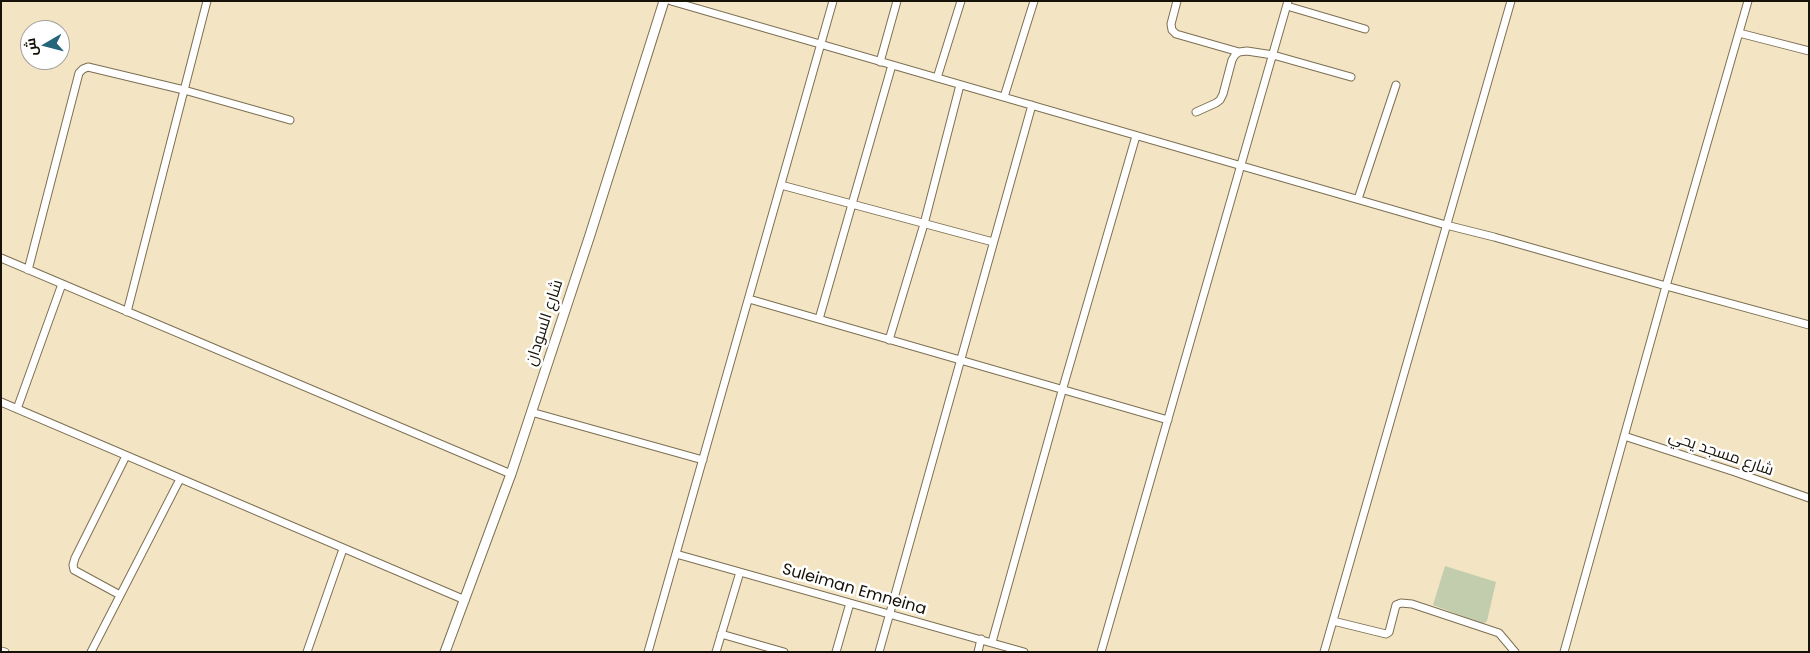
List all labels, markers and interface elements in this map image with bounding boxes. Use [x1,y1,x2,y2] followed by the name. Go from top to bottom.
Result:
[20,20,70,70] north arrow
[20,37,42,57] text: ش
[522,277,568,369] street label: شارع السودان
[1666,427,1776,481] street label: شارع مسجد يحي
[780,560,928,620] street label: Suleiman Emneina

